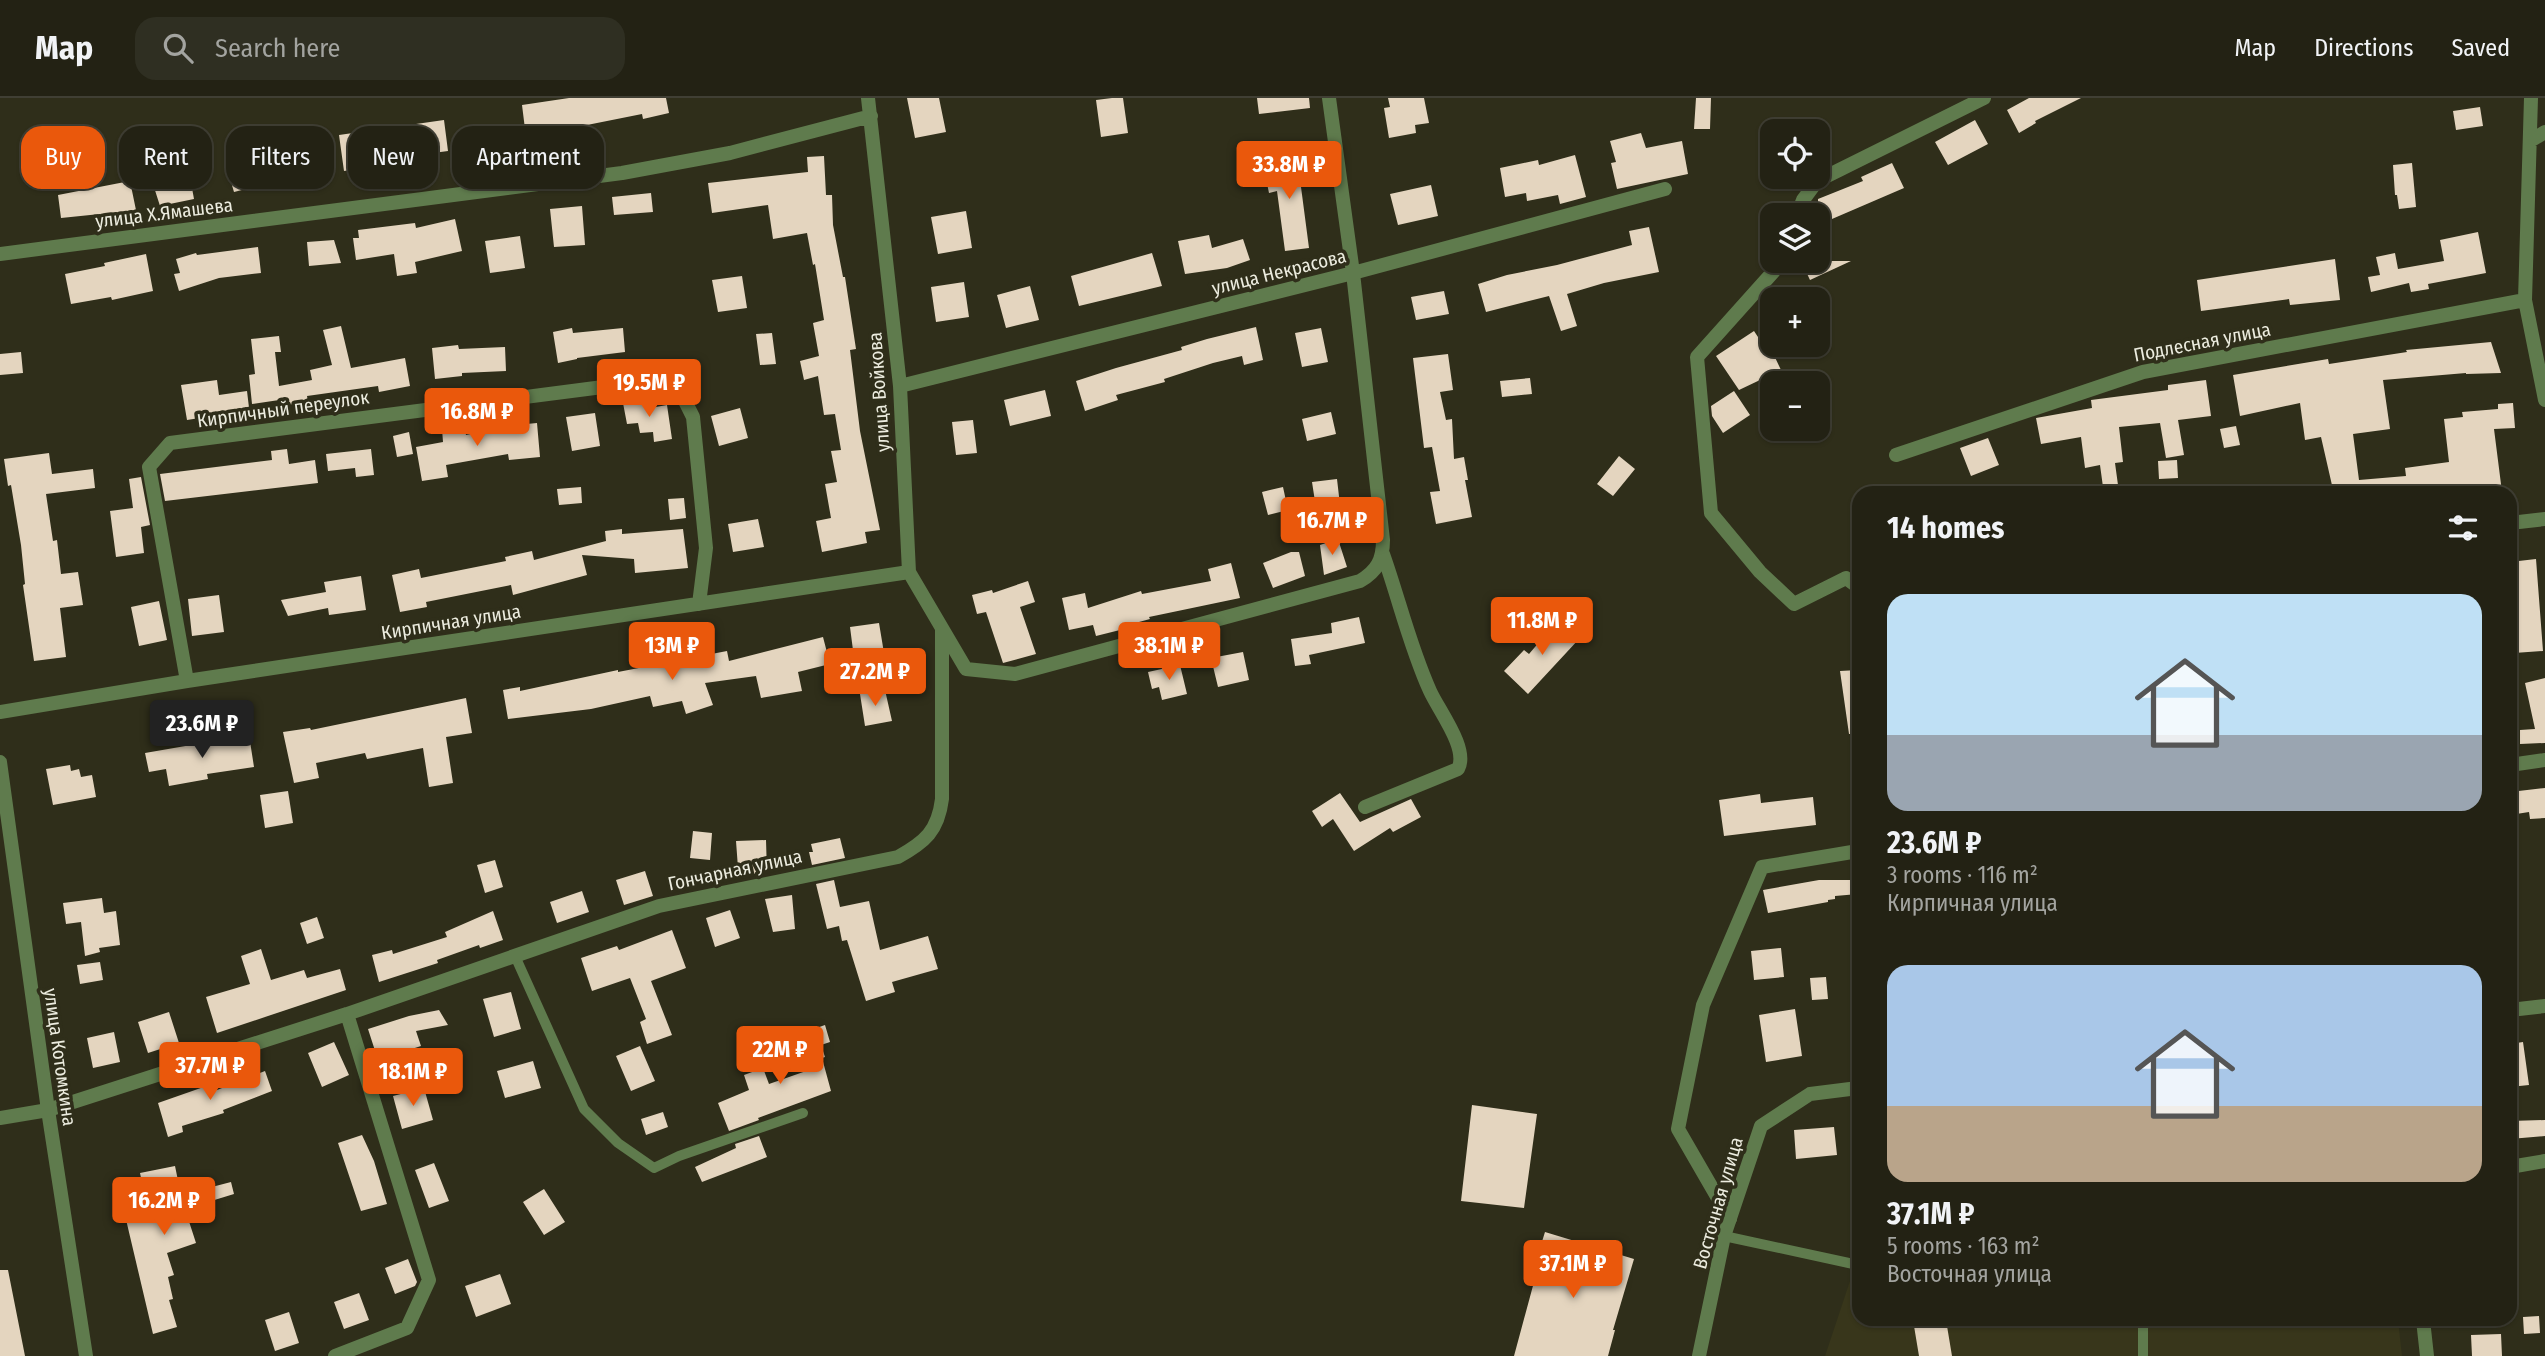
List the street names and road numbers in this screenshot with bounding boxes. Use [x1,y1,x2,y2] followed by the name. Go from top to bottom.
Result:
[94,193,234,233] street label: улица Х.Ямашева
[1209,244,1349,300] street label: улица Некрасова
[2131,317,2273,367] street label: Подлесная улица
[863,331,895,453] street label: улица Войкова
[196,386,371,432] street label: Кирпичный переулок
[380,600,522,644] street label: Кирпичная улица
[666,845,804,895] street label: Гончарная улица
[39,987,81,1127] street label: улица Котомкина
[1688,1134,1748,1272] street label: Восточная улица

